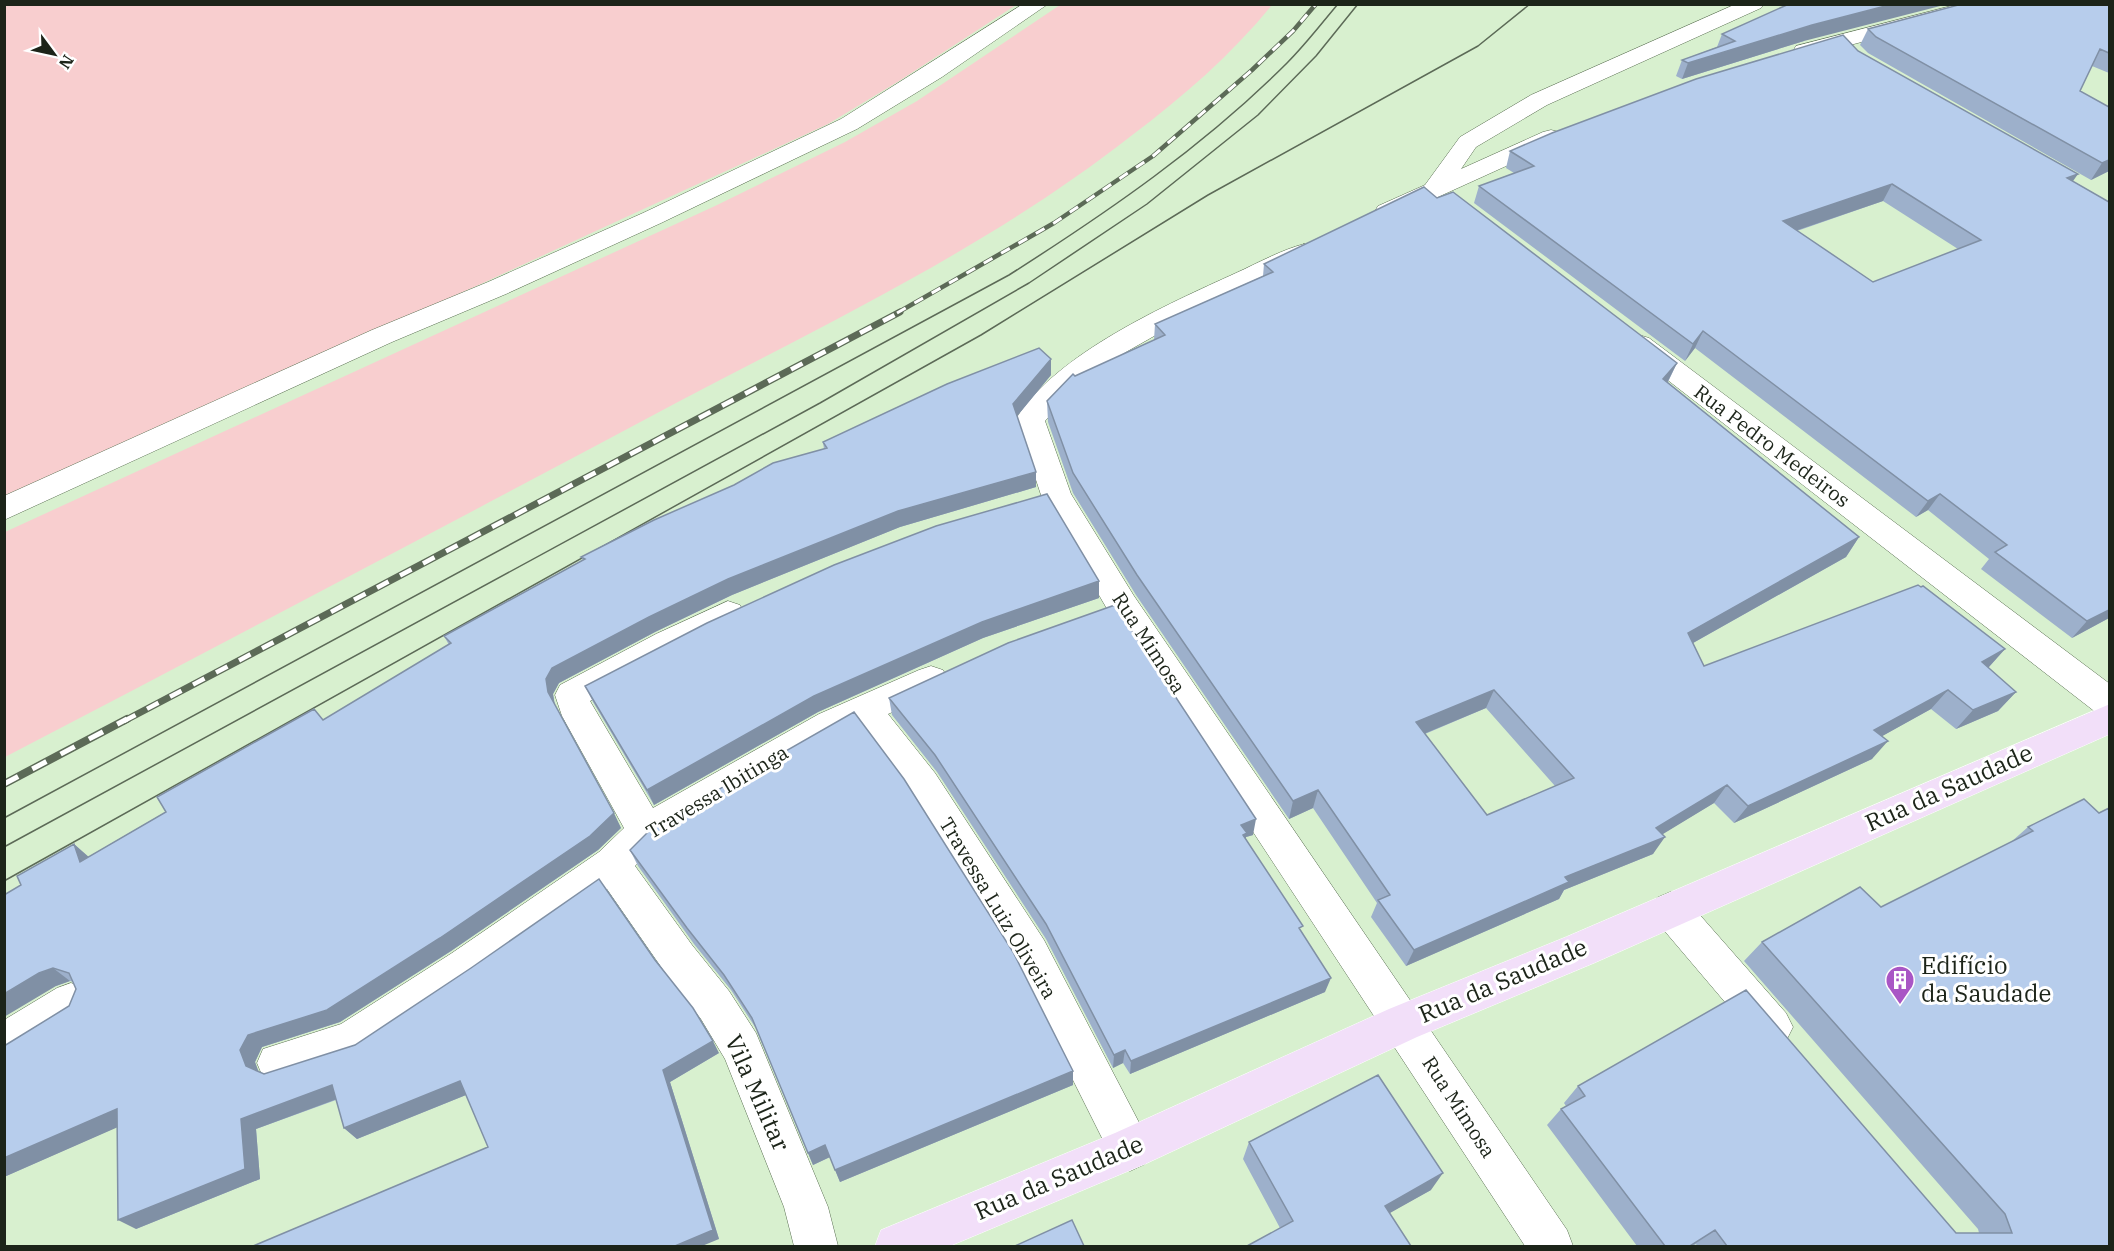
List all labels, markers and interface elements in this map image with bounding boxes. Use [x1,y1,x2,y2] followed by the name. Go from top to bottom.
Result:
[24,24,84,84] north arrow
[55,51,78,73] text: N
[1689,378,1856,513] street label: Rua Pedro Medeiros
[1106,587,1192,699] street label: Rua Mimosa
[1860,736,2037,838] street label: Rua da Saudade
[641,738,793,845] street label: Travessa Ibitinga
[933,812,1063,1004] street label: Travessa Luiz Oliveira
[1414,930,1592,1030] street label: Rua da Saudade
[1921,949,2051,1009] place label: Edifício da Saudade
[1884,964,1916,1006] building icon: Edifício da Saudade
[718,1029,798,1156] street label: Vila Militar
[1416,1051,1502,1163] street label: Rua Mimosa
[970,1127,1148,1227] street label: Rua da Saudade

